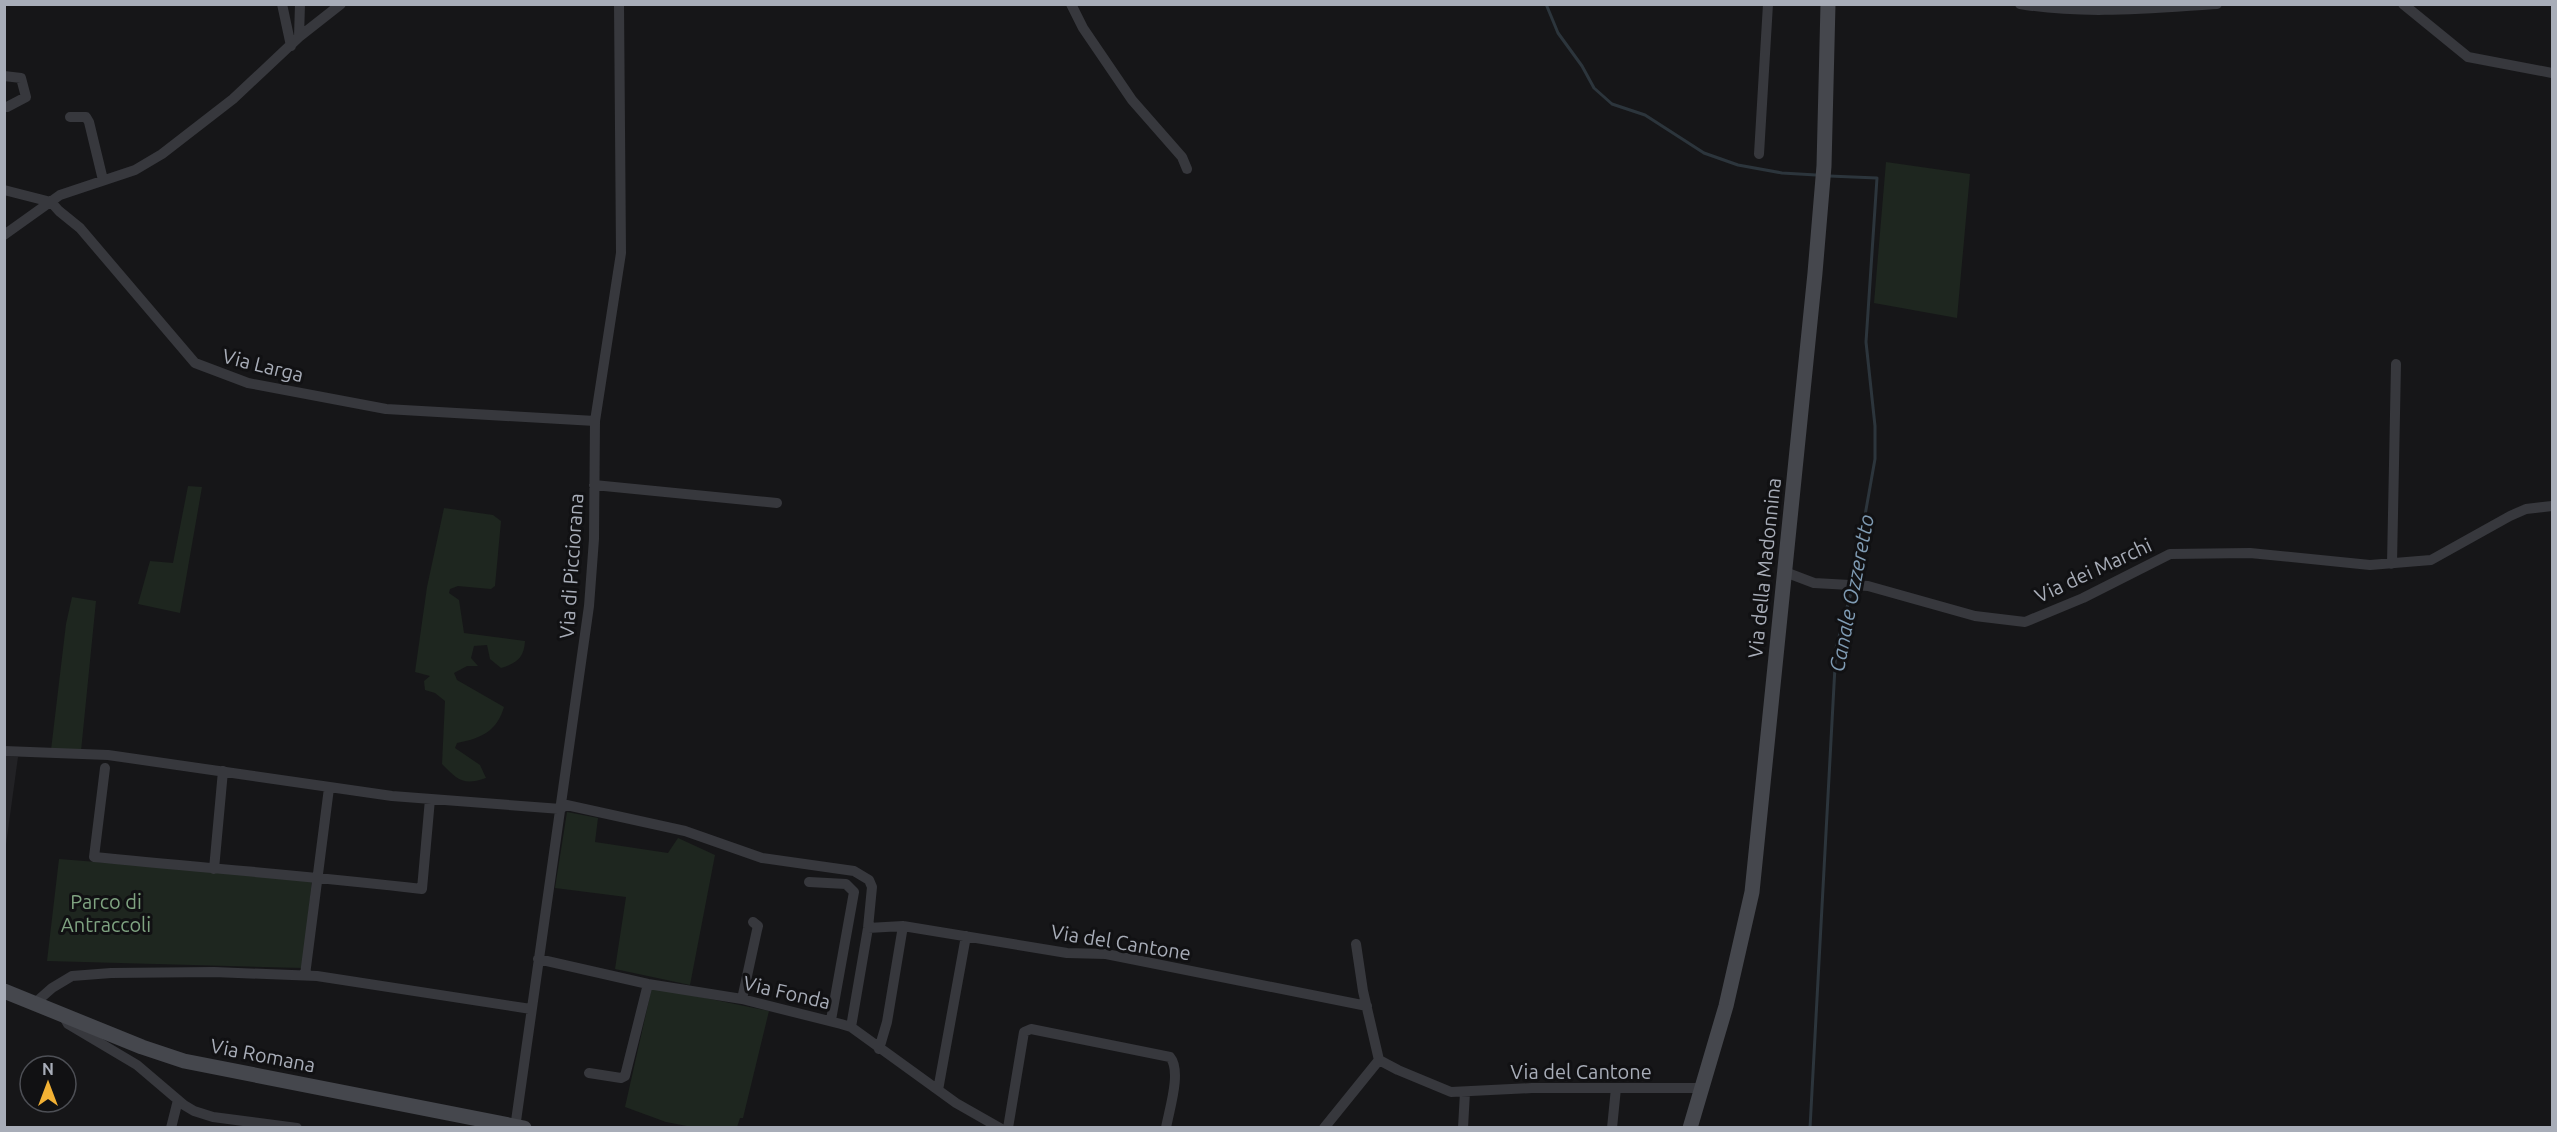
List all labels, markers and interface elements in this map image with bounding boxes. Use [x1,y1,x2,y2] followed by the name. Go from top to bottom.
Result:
[220,344,306,386] street label: Via Larga
[1743,476,1785,660] street label: Via della Madonnina
[554,493,588,639] street label: Via di Picciorana
[1824,512,1878,674] water label: Canale Ozzeretto
[2031,533,2155,607] street label: Via dei Marchi
[61,890,151,936] park label: Parco di Antraccoli
[1049,920,1193,964] street label: Via del Cantone
[741,971,833,1013] street label: Via Fonda
[209,1034,317,1076] street label: Via Romana
[18,1054,78,1114] north arrow
[42,1060,54,1078] text: N
[1510,1060,1652,1083] street label: Via del Cantone

